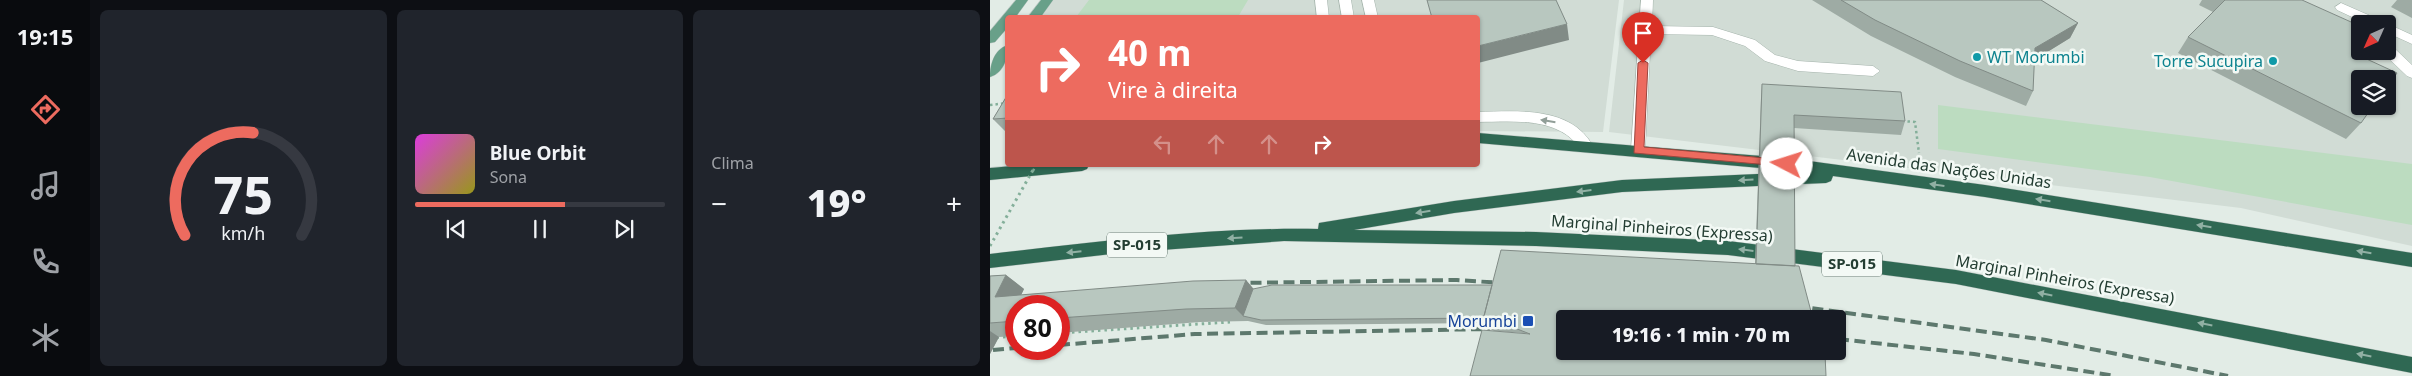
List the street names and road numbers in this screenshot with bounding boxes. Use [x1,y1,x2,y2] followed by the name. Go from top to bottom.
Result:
[1845,143,2053,193] street label: Avenida das Nações Unidas
[1550,209,1774,247] street label: Marginal Pinheiros (Expressa)
[1107,232,1167,258] road number: SP-015
[1954,249,2176,309] street label: Marginal Pinheiros (Expressa)
[1822,252,1882,276] road number: SP-015

